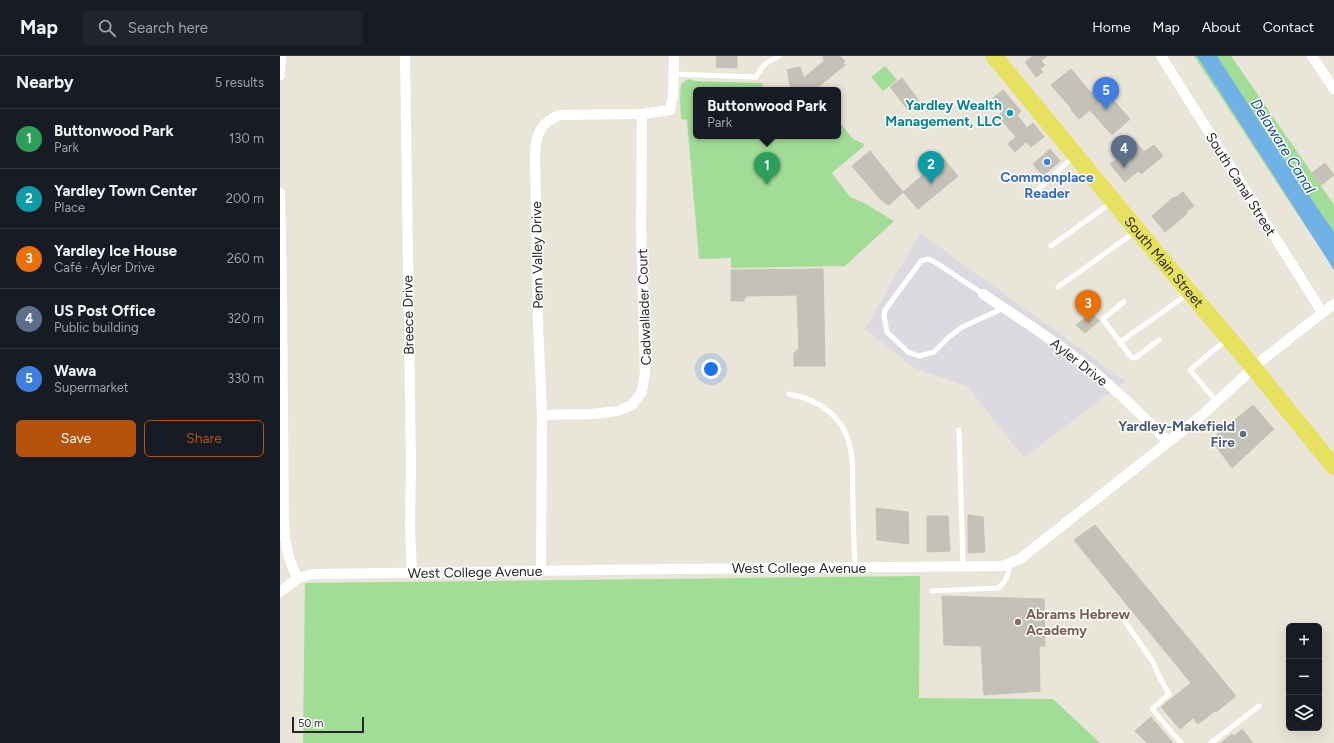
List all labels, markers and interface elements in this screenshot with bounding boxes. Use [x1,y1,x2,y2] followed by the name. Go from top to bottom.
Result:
[82,10,362,46] search box
[20,16,58,39] text: Map
[96,17,118,39] icon: search
[128,19,208,37] text: Search here
[1092,19,1131,36] text: Home
[1153,19,1180,36] text: Map
[1202,19,1241,36] text: About
[1263,19,1314,36] text: Contact
[16,72,74,92] text: Nearby
[215,75,264,90] text: 5 results
[1093,77,1119,110] pin: 5
[693,87,841,139] popup
[1247,95,1320,197] water label: Delaware Canal
[707,97,827,115] text: Buttonwood Park
[885,97,1002,130] place label: Yardley Wealth Management, LLC
[1005,108,1015,118] marker: Yardley Wealth Management, LLC
[707,115,732,130] text: Park
[54,122,174,140] text: Buttonwood Park
[1202,129,1279,239] street label: South Canal Street
[26,131,32,146] text: 1
[229,131,264,146] text: 130 m
[1111,135,1137,168] pin: 4
[54,140,79,155] text: Park
[918,151,944,184] pin: 2
[754,152,780,185] pin: 1
[1042,157,1052,167] marker: Commonplace Reader
[1000,169,1094,202] place label: Commonplace Reader
[54,182,197,200] text: Yardley Town Center
[25,191,33,206] text: 2
[226,191,264,206] text: 200 m
[54,200,85,215] text: Place
[528,201,547,309] street label: Penn Valley Drive
[1120,213,1207,311] street label: South Main Street
[54,242,177,260] text: Yardley Ice House
[634,248,655,366] street label: Cadwallader Court
[25,251,33,266] text: 3
[227,251,264,266] text: 260 m
[54,260,155,275] text: Café · Ayler Drive
[399,275,418,355] street label: Breece Drive
[1075,290,1101,323] pin: 3
[54,302,155,320] text: US Post Office
[25,311,33,326] text: 4
[227,311,264,326] text: 320 m
[54,320,139,335] text: Public building
[1047,335,1111,390] street label: Ayler Drive
[701,359,721,379] your location
[54,362,96,380] text: Wawa
[25,371,33,386] text: 5
[227,371,264,386] text: 330 m
[54,380,129,395] text: Supermarket
[1118,418,1235,451] place label: Yardley-Makefield Fire
[16,420,136,457] button: Save
[144,420,264,457] button: Share
[1238,429,1248,439] marker: Yardley-Makefield Fire
[732,560,867,577] street label: West College Avenue
[408,563,543,582] street label: West College Avenue
[1026,606,1131,639] place label: Abrams Hebrew Academy
[1013,617,1023,627] marker: Abrams Hebrew Academy
[1286,623,1322,731] map controls
[1286,623,1322,659] button: +
[1286,659,1322,695] button: −
[1286,695,1322,731] button: layers
[292,715,364,734] scale bar
[298,717,323,730] text: 50 m

